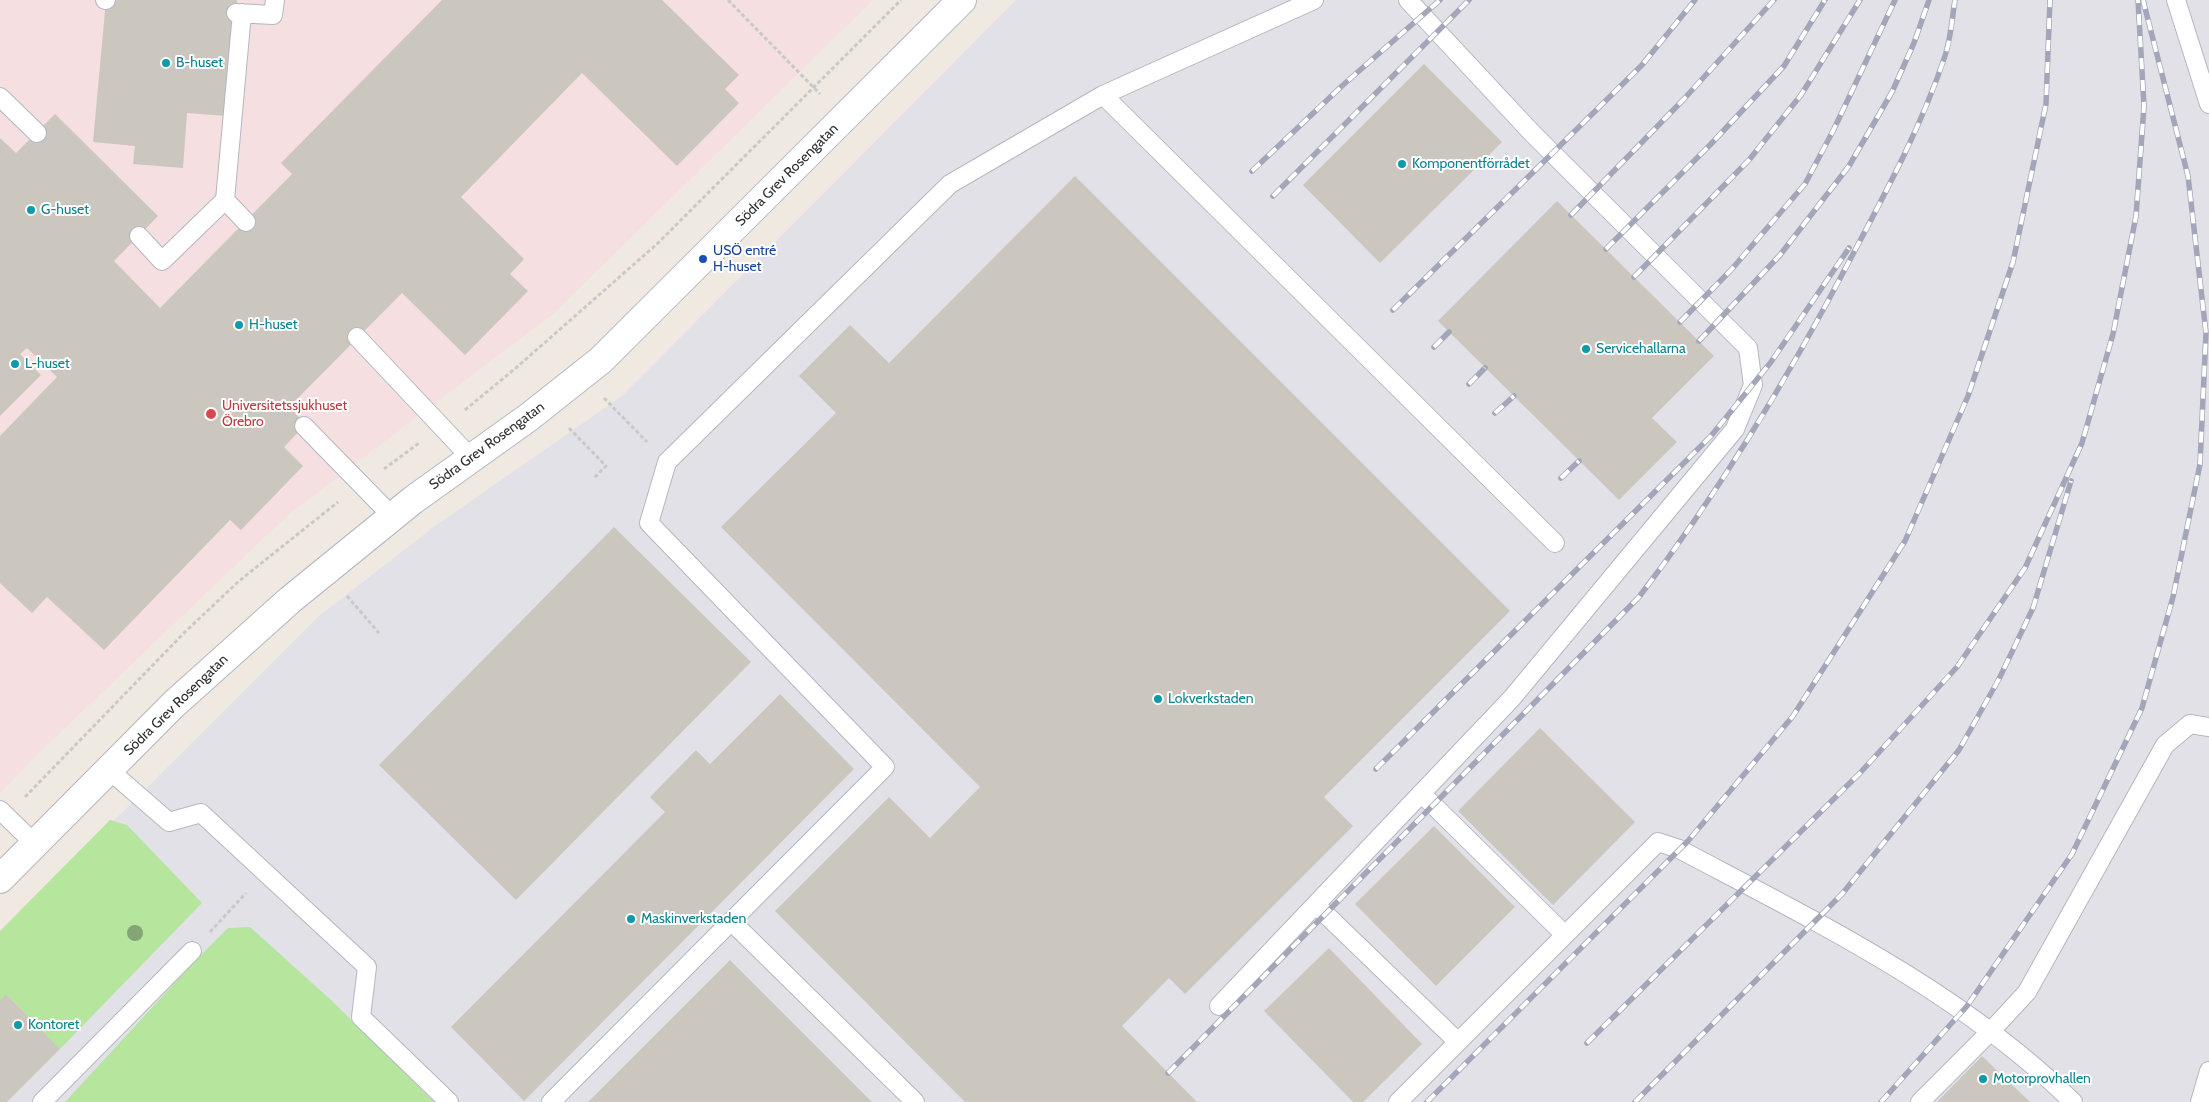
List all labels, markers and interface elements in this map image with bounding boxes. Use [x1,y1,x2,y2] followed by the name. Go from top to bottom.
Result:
[176,55,223,71] place label: B-huset
[160,57,172,69] marker: B-huset
[732,120,842,230] street label: Södra Grev Rosengatan
[1412,156,1530,172] place label: Komponentförrådet
[1396,158,1408,170] marker: Komponentförrådet
[41,202,89,218] place label: G-huset
[25,204,37,216] marker: G-huset
[713,243,776,276] place label: USÖ entré H-huset
[697,253,709,265] marker: USÖ entré H-huset
[249,317,297,333] place label: H-huset
[233,319,245,331] marker: H-huset
[1596,341,1686,357] place label: Servicehallarna
[1580,343,1592,355] marker: Servicehallarna
[25,356,70,372] place label: L-huset
[9,358,21,370] marker: L-huset
[222,398,347,431] place label: Universitetssjukhuset Örebro
[426,399,548,493] street label: Södra Grev Rosengatan
[204,407,218,421] marker: Universitetssjukhuset Örebro
[121,651,231,759] street label: Södra Grev Rosengatan
[1168,691,1253,707] place label: Lokverkstaden
[1152,693,1164,705] marker: Lokverkstaden
[641,911,746,927] place label: Maskinverkstaden
[625,913,637,925] marker: Maskinverkstaden
[28,1017,79,1033] place label: Kontoret
[12,1019,24,1031] marker: Kontoret
[1993,1071,2091,1087] place label: Motorprovhallen
[1977,1073,1989,1085] marker: Motorprovhallen

